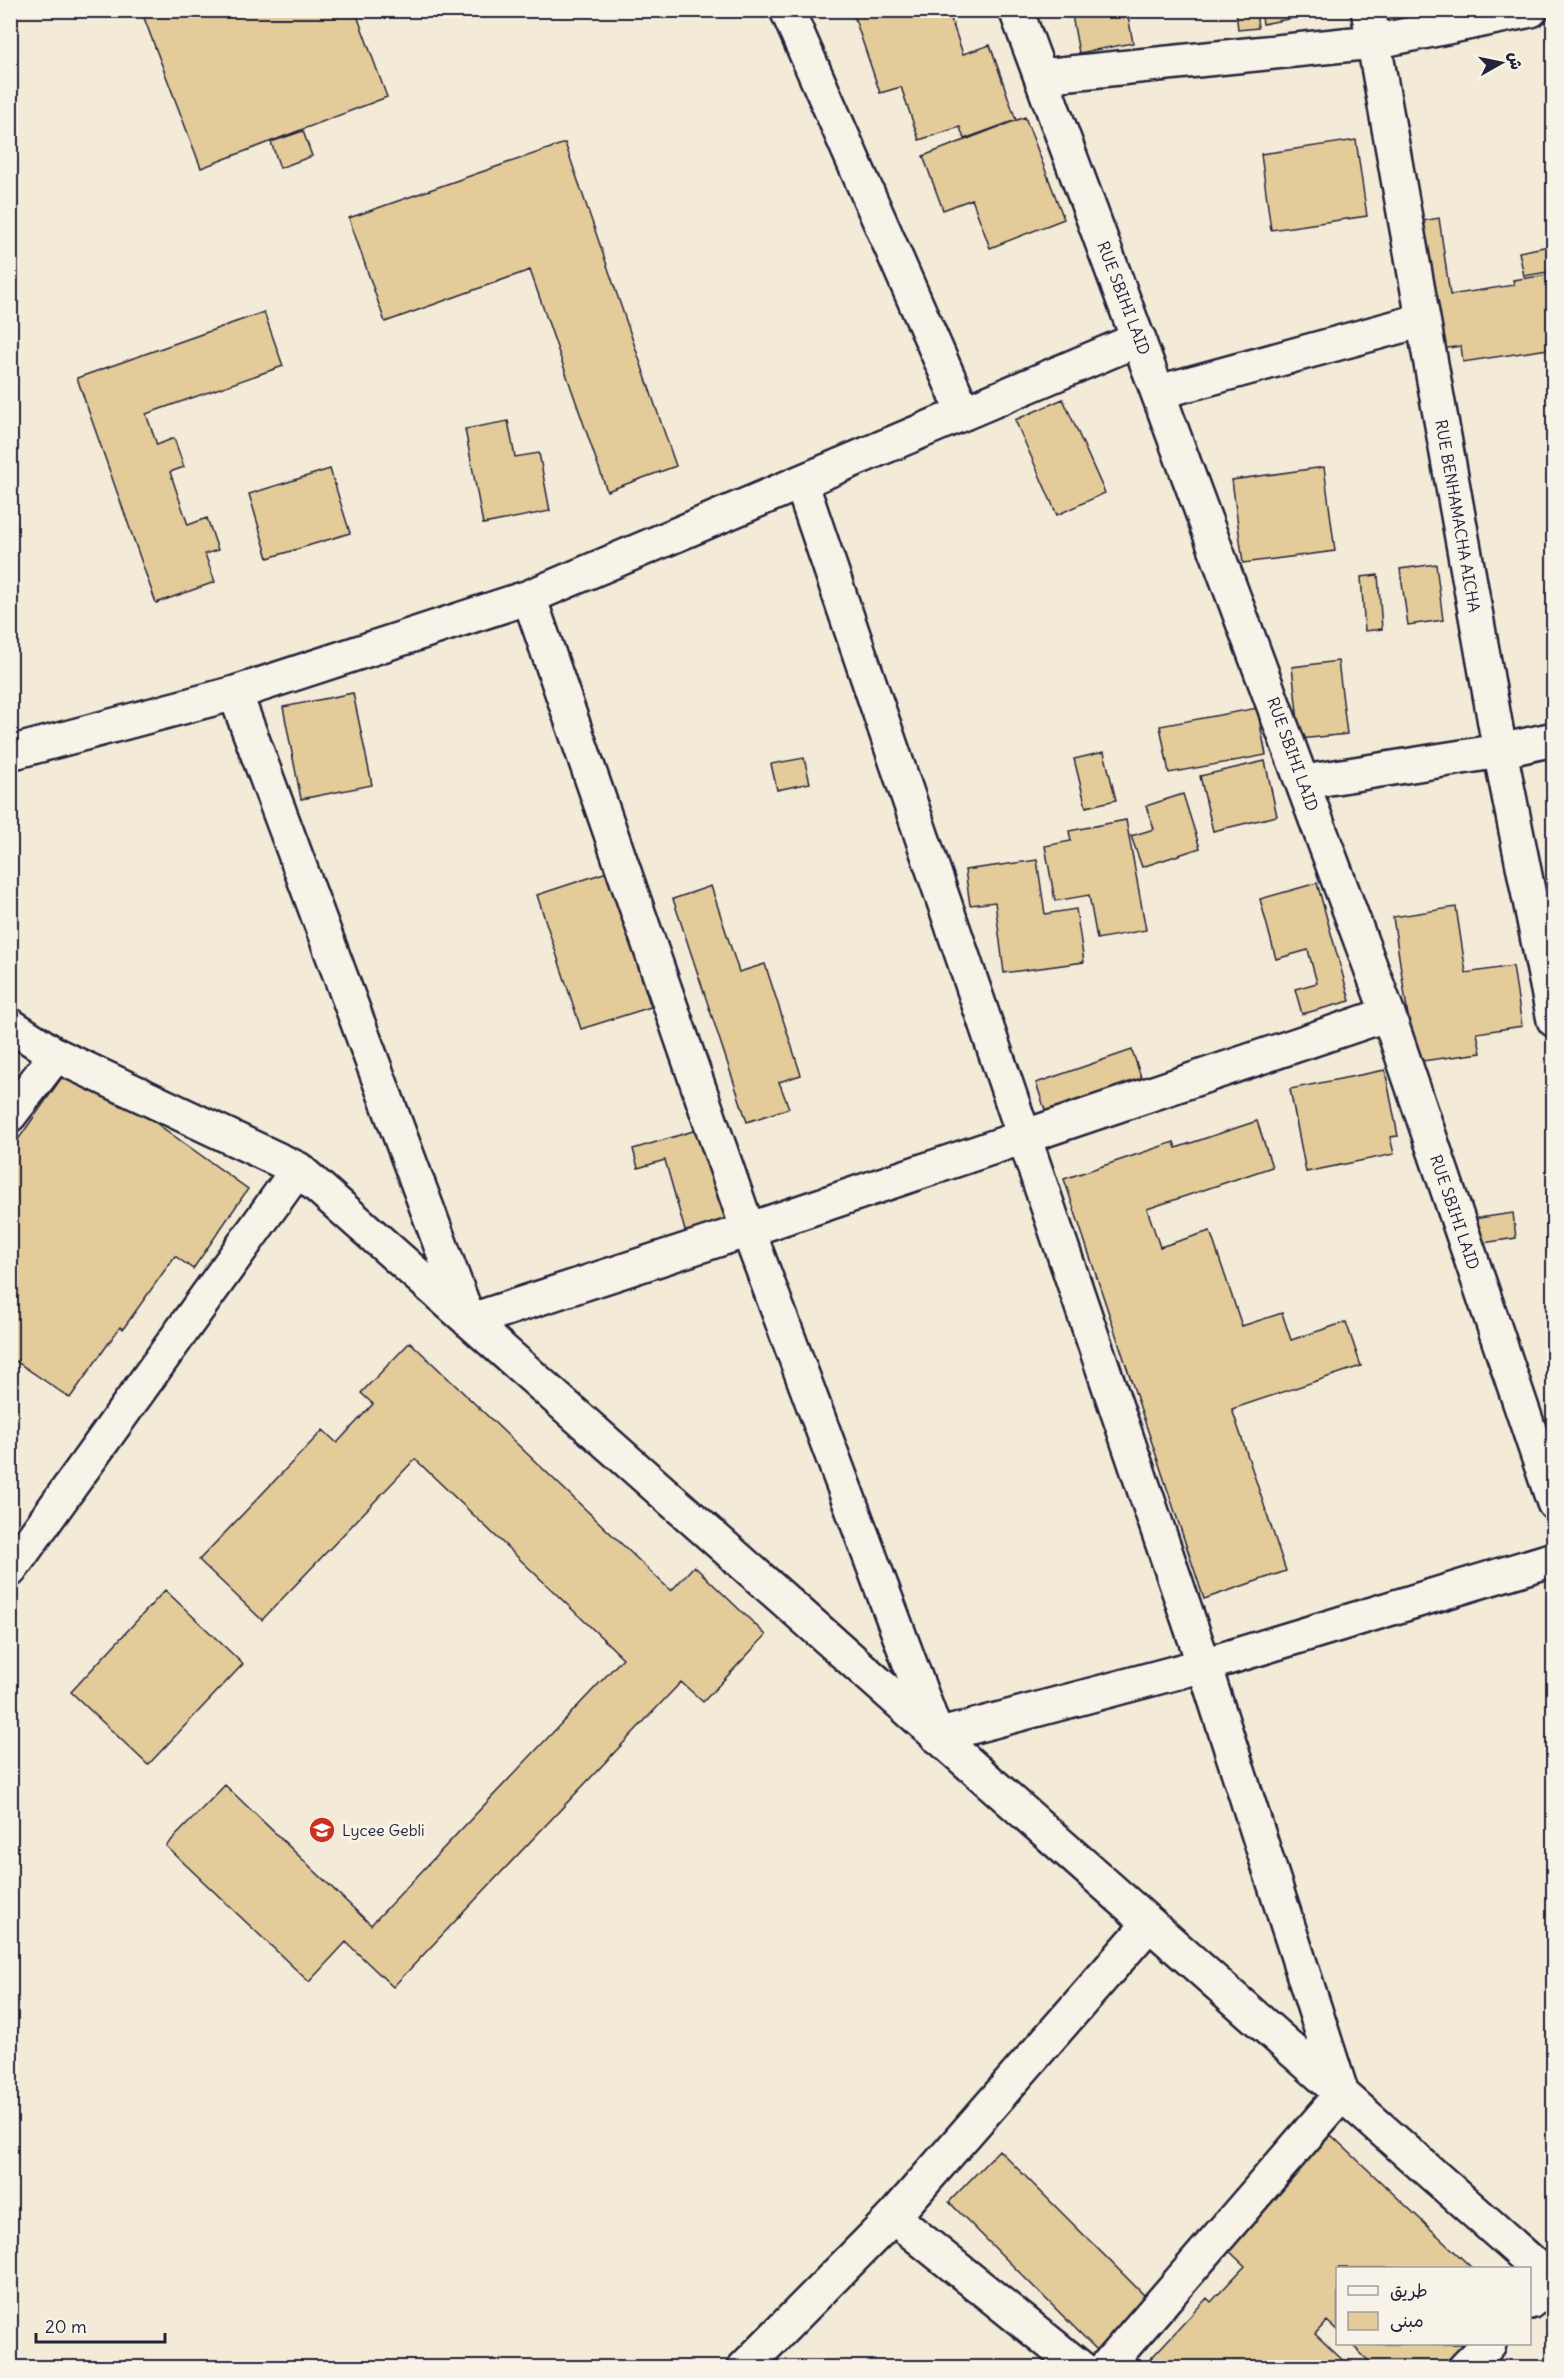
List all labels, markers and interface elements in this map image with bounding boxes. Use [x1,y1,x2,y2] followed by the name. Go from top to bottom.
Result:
[1471,33,1531,93] north arrow
[1505,50,1527,71] text: ش
[1093,238,1155,358] street label: RUE SBIHI LAID
[1431,418,1485,614] street label: RUE BENHAMACHA AICHA
[1263,694,1323,814] street label: RUE SBIHI LAID
[1426,1152,1484,1272] street label: RUE SBIHI LAID
[307,1815,337,1845] school or university icon: Lycee Gebli
[342,1820,425,1840] place label: Lycee Gebli
[1336,2267,1531,2345] legend
[1390,2279,1428,2302] text: طريق
[36,2306,165,2344] scale bar
[1390,2309,1424,2332] text: مبنى
[45,2315,87,2338] text: 20 m

